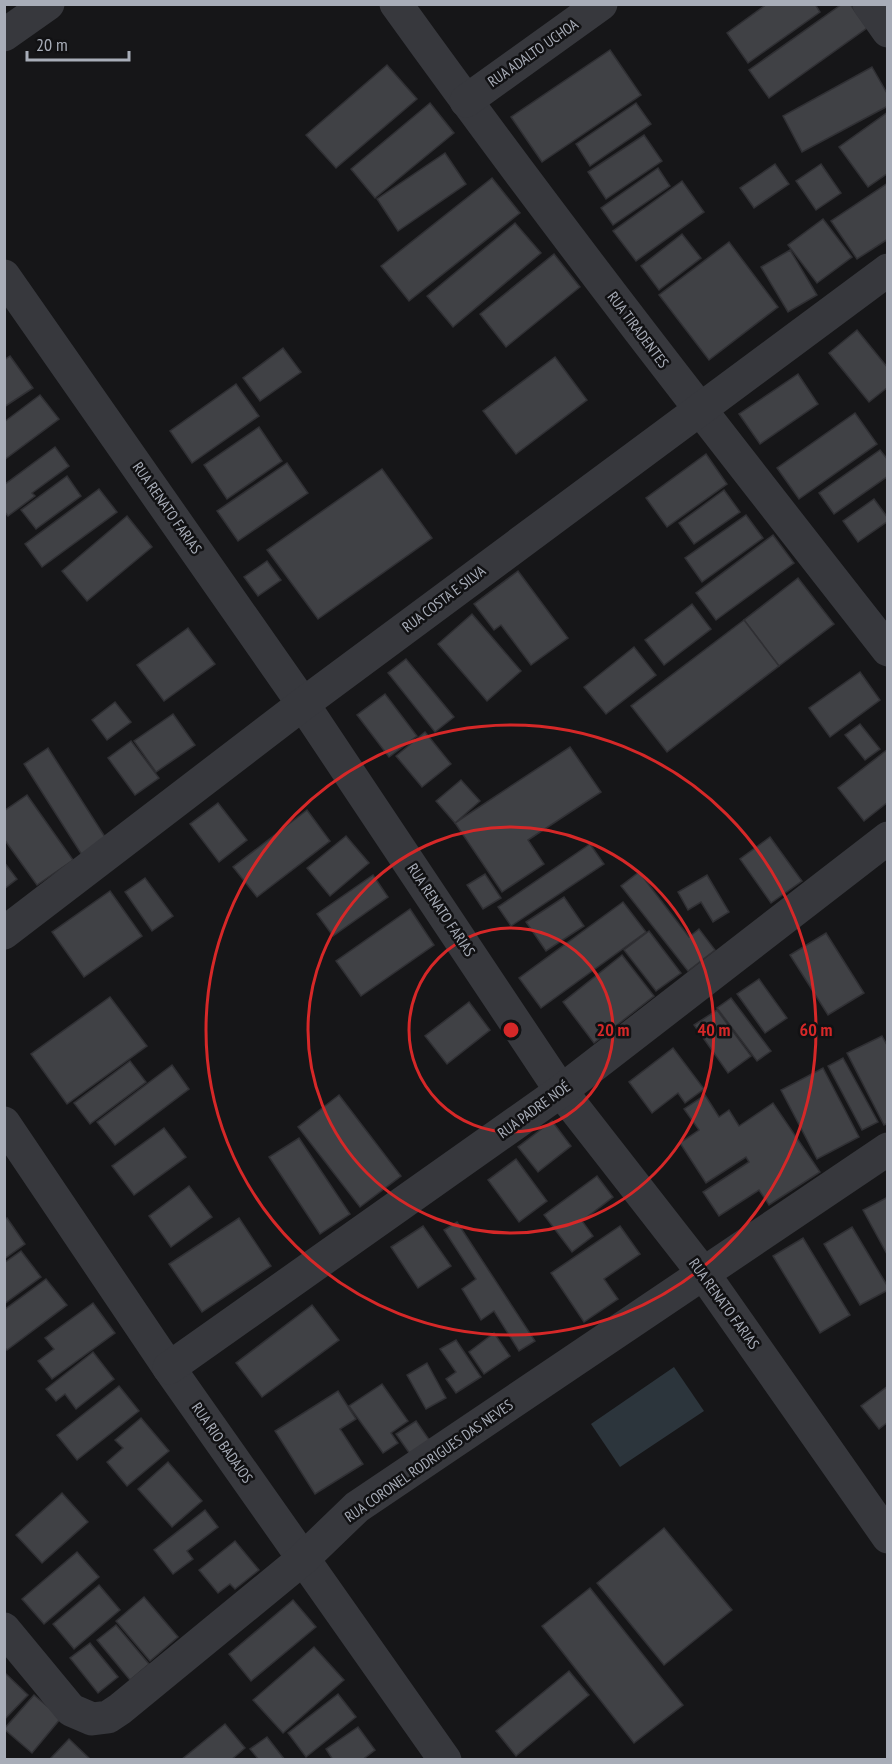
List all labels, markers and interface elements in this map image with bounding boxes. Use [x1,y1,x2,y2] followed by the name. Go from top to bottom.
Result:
[484,14,582,91] street label: RUA ADALTO UCHOA
[27,24,129,62] scale bar
[36,33,68,56] text: 20 m
[604,288,673,372] street label: RUA TIRADENTES
[129,458,206,557] street label: RUA RENATO FARIAS
[398,561,490,636] street label: RUA COSTA E SILVA
[403,860,479,960] street label: RUA RENATO FARIAS
[597,1018,629,1041] text: 20 m
[698,1018,730,1041] text: 40 m
[800,1018,832,1041] text: 60 m
[501,1020,521,1040] centre of rings
[494,1077,574,1142] street label: RUA PADRE NOÉ
[685,1254,764,1353] street label: RUA RENATO FARIAS
[341,1395,517,1526] street label: RUA CORONEL RODRIGUES DAS NEVES
[188,1399,257,1487] street label: RUA RIO BADAJOS

